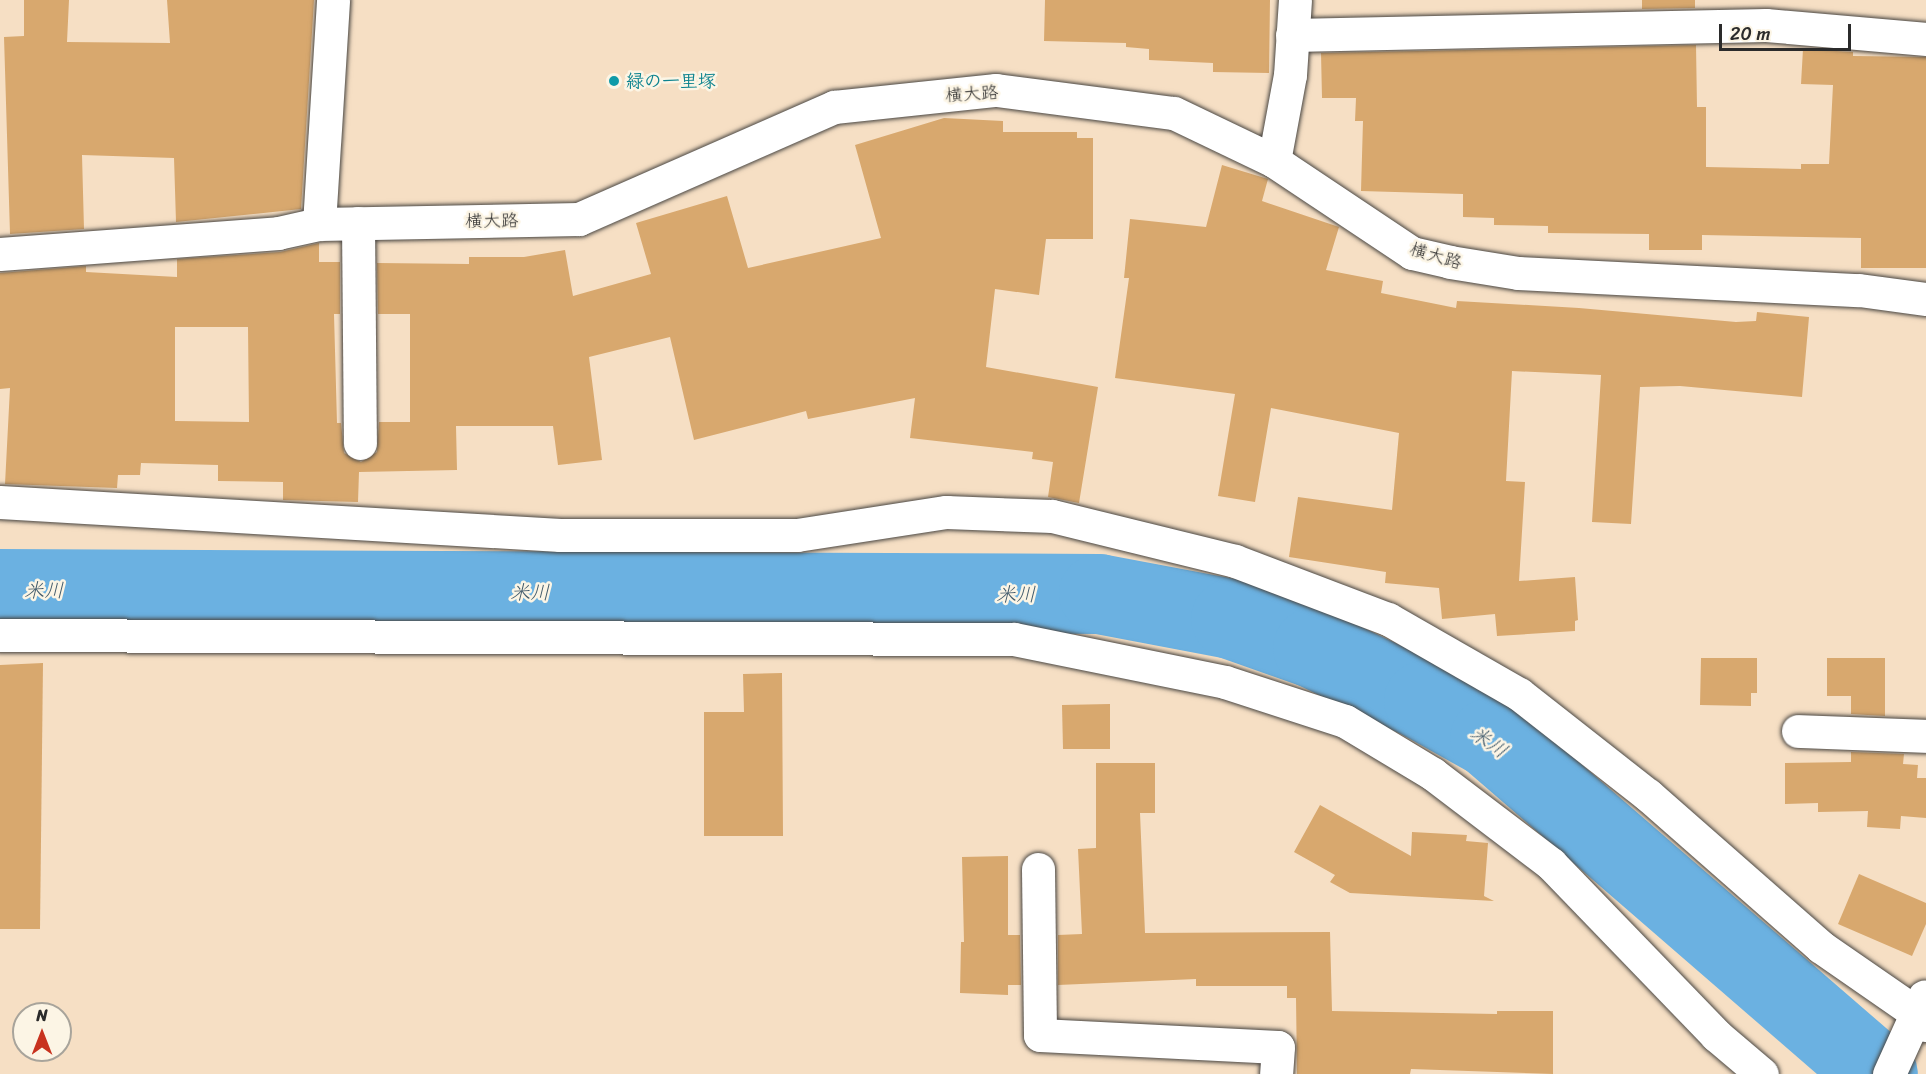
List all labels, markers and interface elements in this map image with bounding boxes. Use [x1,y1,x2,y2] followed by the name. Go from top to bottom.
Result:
[1722,12,1854,50] scale bar
[1730,18,1770,50] text: 20 m
[626,70,716,92] place label: 緑の一里塚
[607,74,621,88] marker: 緑の一里塚
[944,81,1000,107] street label: 横大路
[465,210,519,232] street label: 横大路
[1407,238,1465,274] street label: 横大路
[24,578,64,602] water label: 米川
[510,580,550,604] water label: 米川
[996,582,1036,606] water label: 米川
[1466,721,1512,763] water label: 米川
[36,1001,48,1030] text: N
[12,1002,72,1062] north arrow

